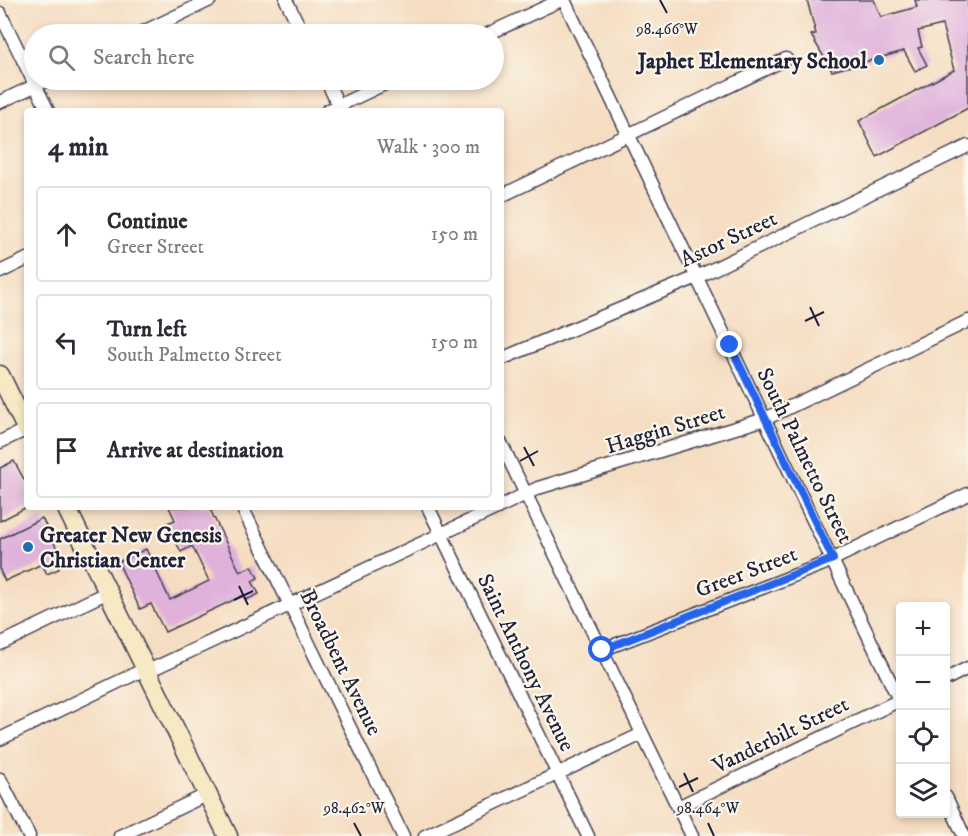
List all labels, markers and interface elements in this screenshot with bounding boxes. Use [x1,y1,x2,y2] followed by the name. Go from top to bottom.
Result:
[635,20,698,39] text: 98.466°W
[24,24,504,90] search box
[45,41,78,74] icon: search
[93,44,195,71] text: Search here
[635,48,867,75] place label: Japhet Elementary School
[872,53,886,67] marker: Japhet Elementary School
[48,131,108,164] text: 4 min
[377,135,480,160] text: Walk · 300 m
[676,205,781,274] street label: Astor Street
[107,208,188,235] text: Continue
[50,218,83,251] icon: ahead
[431,222,478,247] text: 150 m
[107,235,204,260] text: Greer Street
[107,316,187,343] text: Turn left
[50,326,83,359] icon: left
[431,330,478,355] text: 150 m
[716,331,742,357] route end
[107,343,282,368] text: South Palmetto Street
[750,363,859,548] street label: South Palmetto Street
[603,399,728,460] street label: Haggin Street
[50,434,83,467] icon: arrive
[107,437,284,464] text: Arrive at destination
[40,522,223,574] place label: Greater New Genesis Christian Center
[21,540,35,554] marker: Greater New Genesis Christian Center
[692,541,801,604] street label: Greer Street
[471,569,580,756] street label: Saint Anthony Avenue
[294,585,388,740] street label: Broadbent Avenue
[896,602,950,818] map controls
[896,602,950,656] button: +
[588,636,614,662] route start
[896,656,950,710] button: −
[707,691,853,780] street label: Vanderbilt Street
[896,710,950,764] button: locate
[896,764,950,818] button: layers
[322,799,385,818] text: 98.462°W
[676,799,739,818] text: 98.464°W

